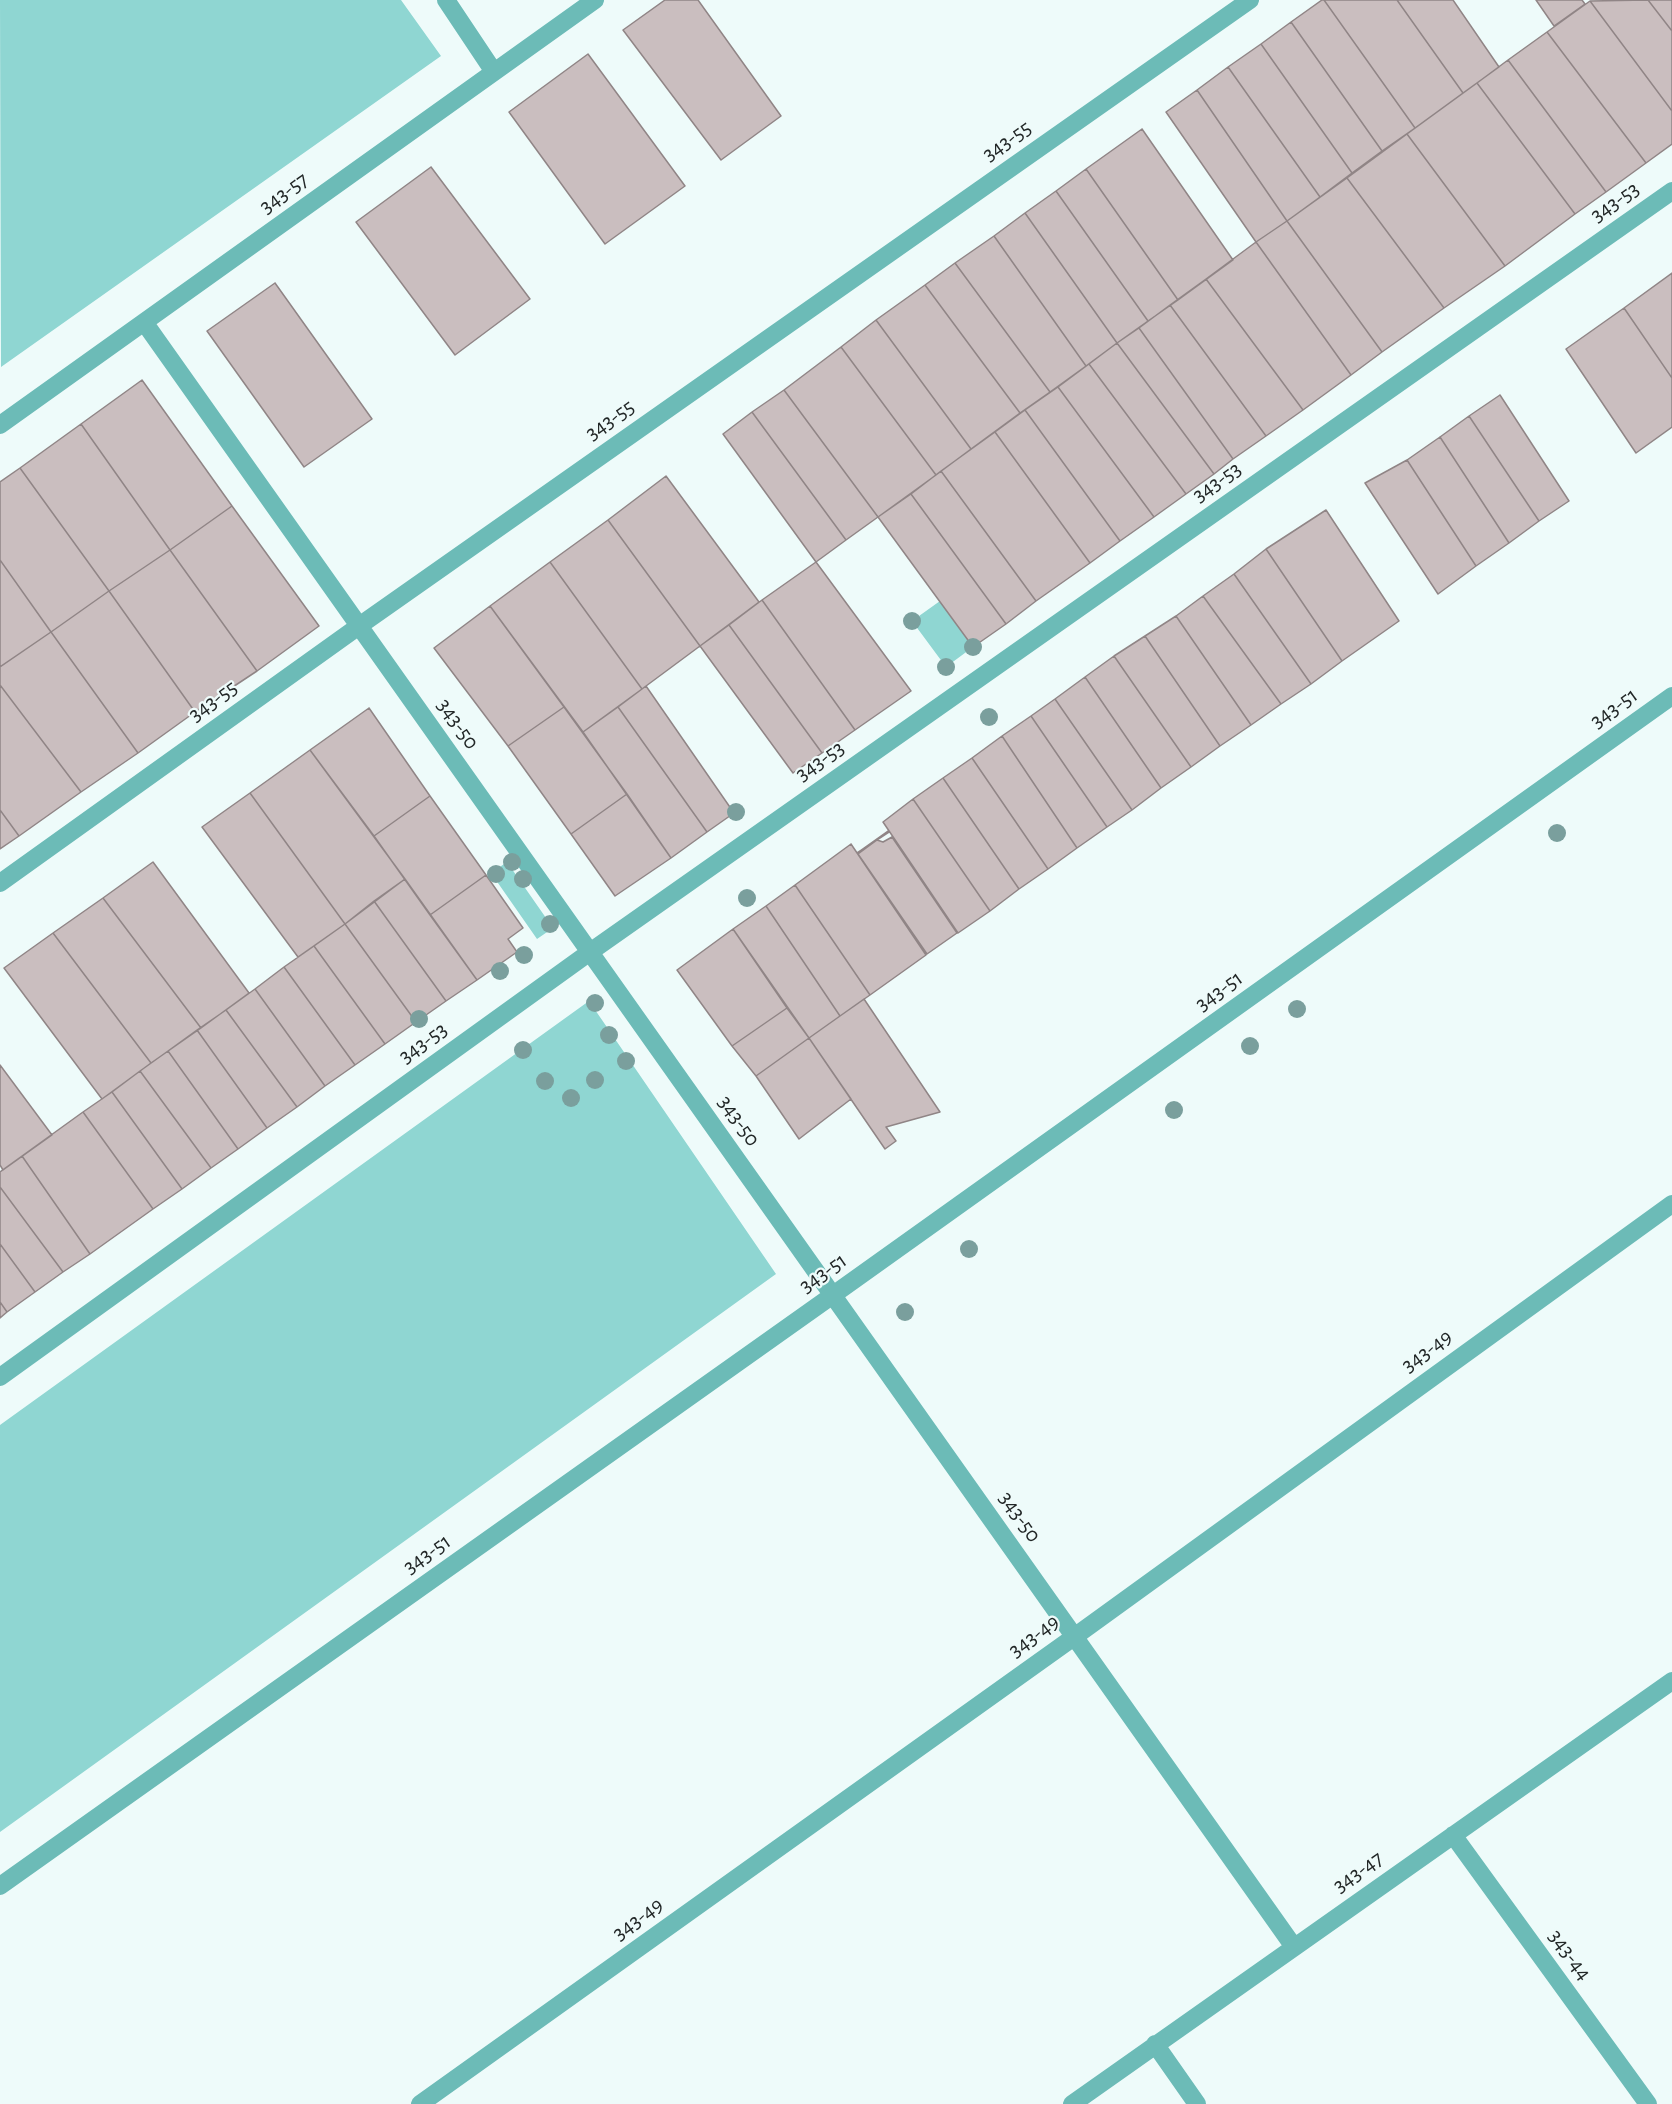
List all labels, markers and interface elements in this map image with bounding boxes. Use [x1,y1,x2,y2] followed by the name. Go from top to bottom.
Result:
[977,115,1037,167] street label: 343-55
[254,166,314,220] street label: 343-57
[1585,176,1645,228] street label: 343-53
[580,394,640,446] street label: 343-55
[1187,456,1247,508] street label: 343-53
[183,674,243,728] street label: 343-55
[1585,682,1643,734] street label: 343-51
[431,693,485,755] street label: 343-50
[790,735,850,787] street label: 343-53
[1190,965,1248,1017] street label: 343-51
[394,1017,452,1069] street label: 343-53
[712,1090,766,1152] street label: 343-50
[794,1247,852,1299] street label: 343-51
[1396,1324,1458,1378] street label: 343-49
[993,1486,1047,1548] street label: 343-50
[398,1528,456,1580] street label: 343-51
[1003,1609,1065,1663] street label: 343-49
[1328,1845,1388,1899] street label: 343-47
[607,1892,669,1946] street label: 343-49
[1543,1924,1597,1986] street label: 343-44

